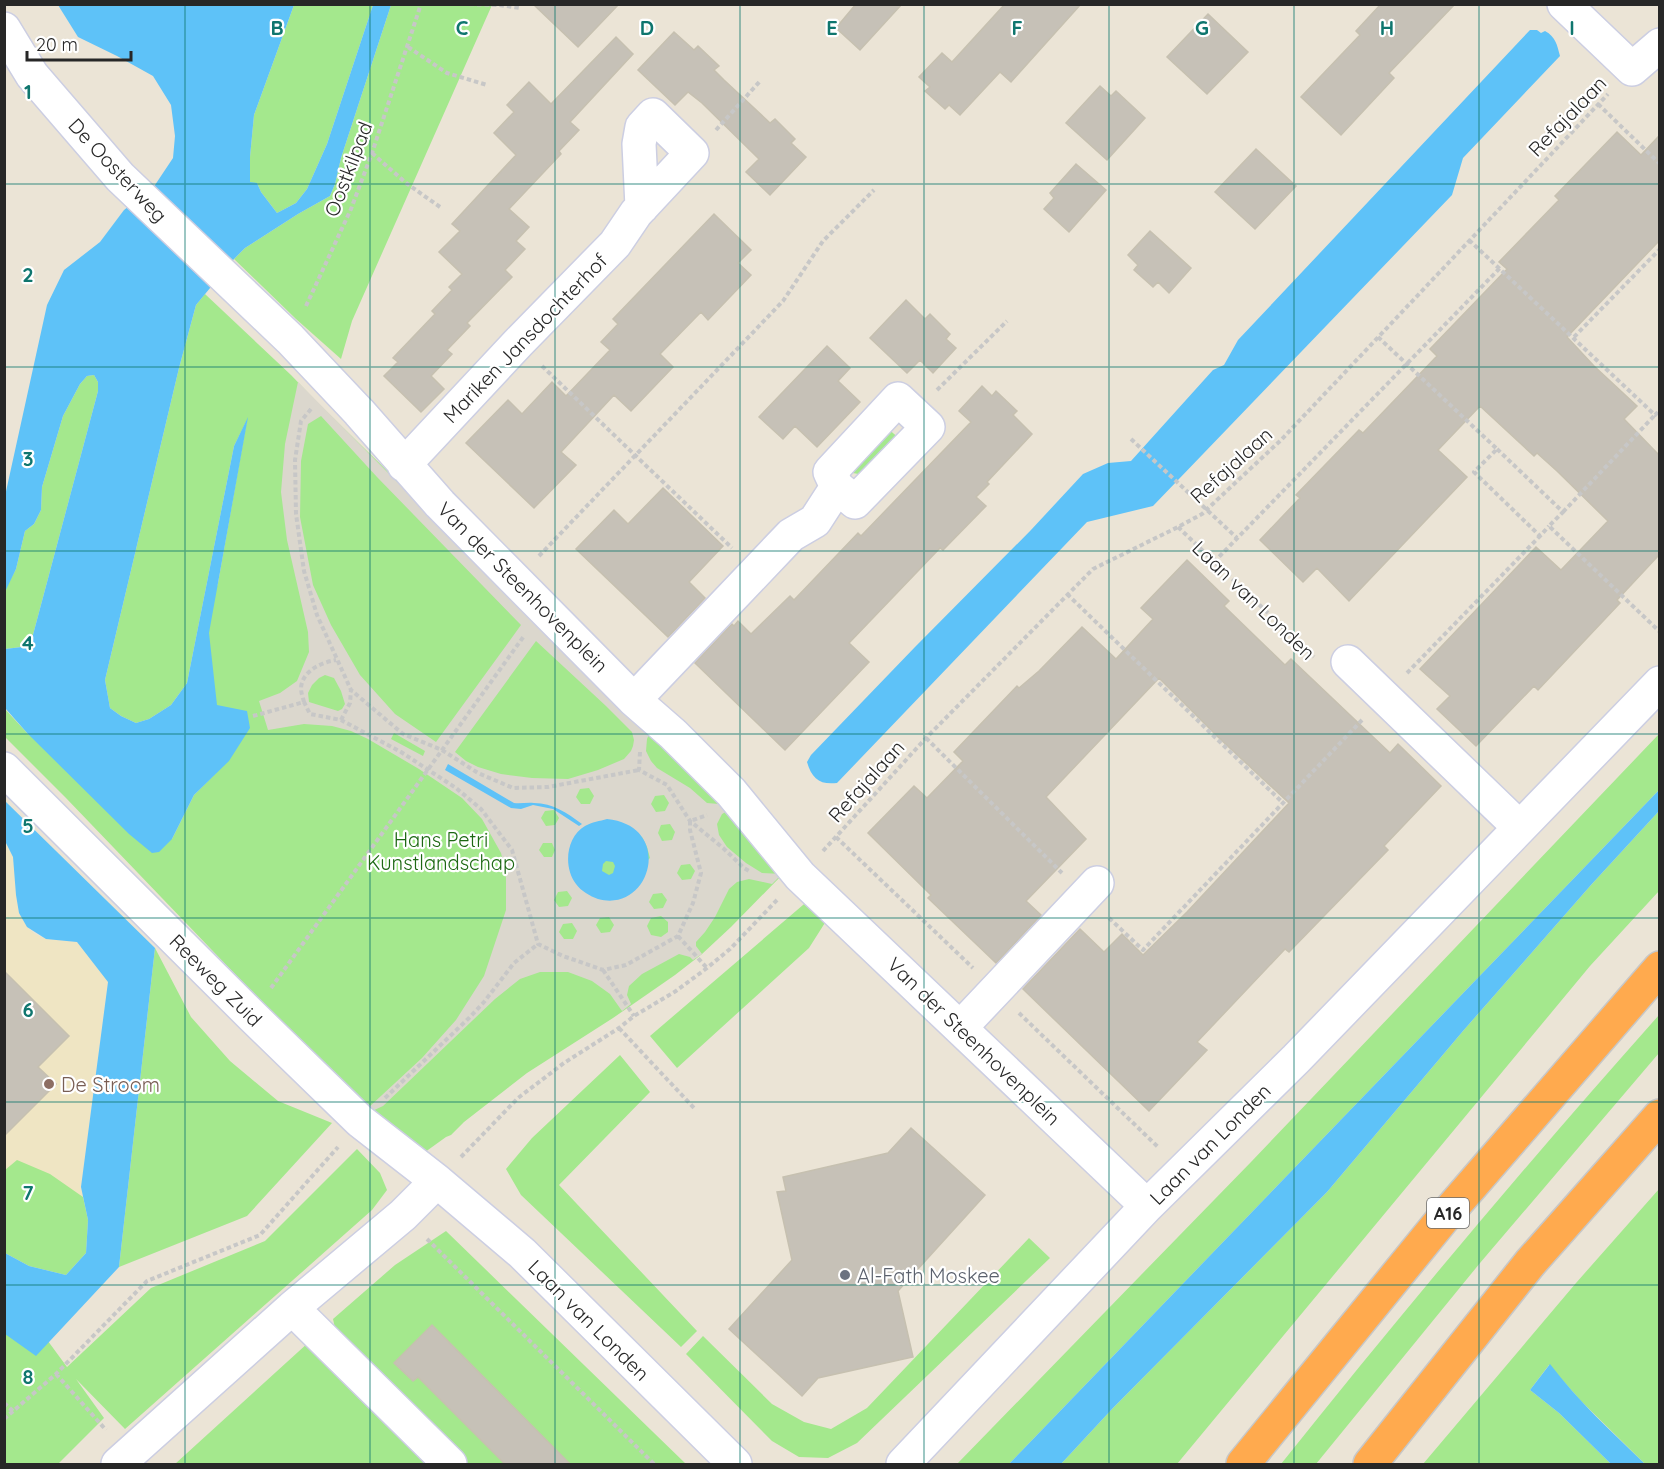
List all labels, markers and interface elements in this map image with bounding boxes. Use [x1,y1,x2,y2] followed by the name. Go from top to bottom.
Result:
[270,15,284,40] text: B
[456,15,469,40] text: C
[640,15,654,40] text: D
[826,15,838,40] text: E
[1011,15,1023,40] text: F
[1195,15,1209,40] text: G
[1380,15,1394,40] text: H
[1569,15,1575,40] text: I
[27,24,130,62] scale bar
[36,33,78,56] text: 20 m
[1523,71,1611,161] street label: Refajalaan
[24,79,32,104] text: 1
[63,113,173,227] street label: De Oosterweg
[318,118,378,220] street label: Oostkilpad
[438,248,612,428] street label: Mariken Jansdochterhof
[22,262,34,287] text: 2
[1185,422,1277,508] street label: Refajalaan
[23,446,33,471] text: 3
[432,496,614,678] street label: Van der Steenhovenplein
[1187,535,1321,665] street label: Laan van Londen
[22,630,34,655] text: 4
[823,735,909,827] street label: Refajalaan
[22,813,34,838] text: 5
[367,827,515,875] park label: Hans Petri Kunstlandschap
[165,929,267,1031] street label: Reeweg Zuid
[882,952,1066,1130] street label: Van der Steenhovenplein
[22,997,34,1022] text: 6
[61,1072,160,1097] place label: De Stroom
[42,1077,56,1091] marker: De Stroom
[1144,1078,1276,1210] street label: Laan van Londen
[23,1180,34,1205] text: 7
[1427,1198,1469,1228] road number: A16
[523,1254,655,1386] street label: Laan van Londen
[857,1263,1000,1288] place label: Al-Fath Moskee
[838,1268,852,1282] marker: Al-Fath Moskee
[23,1364,34,1389] text: 8

